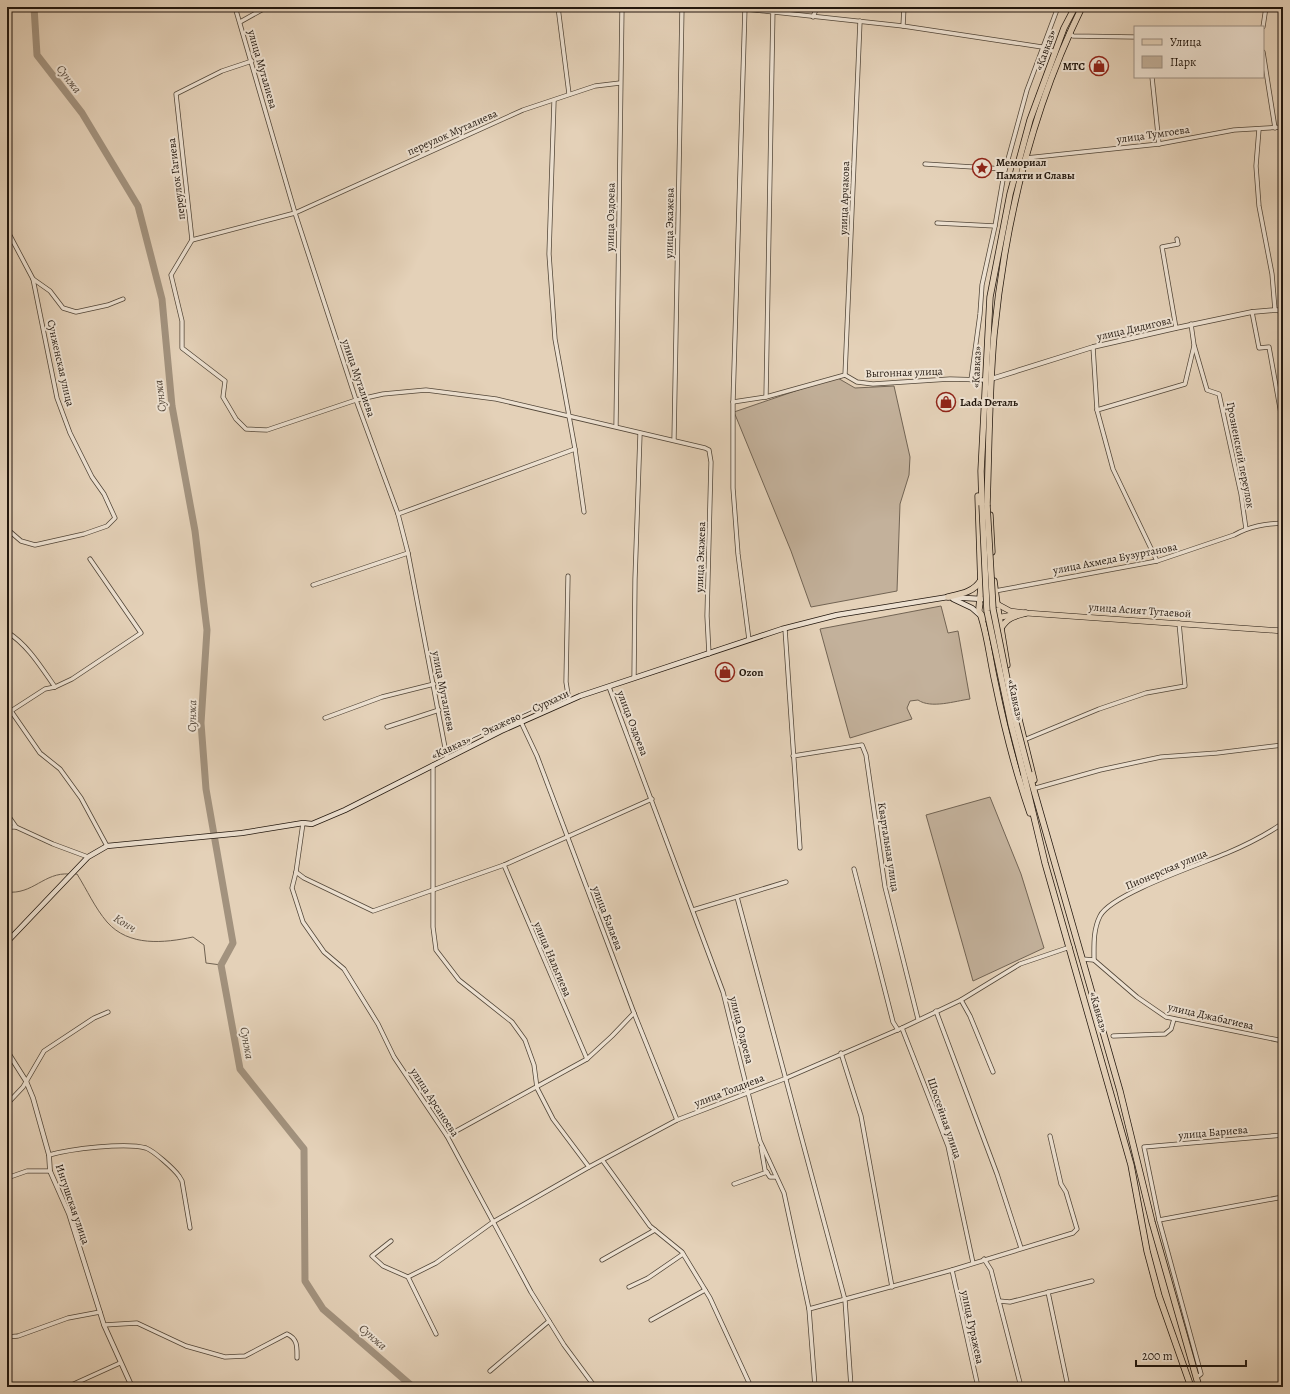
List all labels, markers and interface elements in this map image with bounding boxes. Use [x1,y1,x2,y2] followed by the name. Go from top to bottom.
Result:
[1134,26,1264,78] legend
[244,27,281,111] street label: улица Муталиева
[1031,28,1060,72] street label: «Кавказ»
[1170,34,1202,50] text: Улица
[1170,54,1196,70] text: Парк
[1088,55,1110,77] shop icon: МТС
[1063,59,1085,74] place label: МТС
[53,61,86,97] water label: Сунжа
[405,105,501,159] street label: переулок Муталиева
[1115,122,1191,147] street label: улица Тумгоева
[164,136,189,221] street label: переулок Гагиева
[996,155,1075,183] place label: Мемориал Памяти и Славы
[971,157,993,179] place icon: Мемориал Памяти и Славы
[836,160,853,236] street label: улица Арчакова
[602,182,619,253] street label: улица Оздоева
[661,186,678,260] street label: улица Экажева
[1094,312,1174,345] street label: улица Дидигова
[43,318,78,409] street label: Сунженская улица
[338,336,379,420] street label: улица Муталиева
[968,345,985,388] street label: «Кавказ»
[865,364,944,381] street label: Выгонная улица
[150,379,170,413] water label: Сунжа
[935,391,957,413] shop icon: Lada Dеталь
[960,395,1018,410] place label: Lada Dеталь
[1223,401,1258,510] street label: Грозненский переулок
[692,520,709,594] street label: улица Экажева
[1051,539,1179,578] street label: улица Ахмеда Бузуртанова
[1087,599,1192,622] street label: улица Асият Тутаевой
[428,649,459,733] street label: улица Муталиева
[714,661,736,683] shop icon: Ozon
[739,665,763,680] place label: Ozon
[1004,678,1027,722] street label: «Кавказ»
[429,686,572,763] street label: «Кавказ» — Экажево — Сурхахи
[613,687,652,759] street label: улица Оздоева
[184,699,200,732] water label: Сунжа
[874,801,903,894] street label: Квартальная улица
[1123,845,1210,894] street label: Пионерская улица
[588,883,627,953] street label: улица Балаева
[111,910,140,936] water label: Конч
[530,919,575,1000] street label: улица Нальгиева
[1086,990,1112,1035] street label: «Кавказ»
[726,994,757,1066] street label: улица Оздоева
[1166,999,1256,1034] street label: улица Джабагиева
[236,1026,258,1061] water label: Сунжа
[406,1064,463,1140] street label: улица Арсаноева
[691,1070,767,1111] street label: улица Толдиева
[924,1076,966,1162] street label: Шоссейная улица
[1177,1122,1249,1143] street label: улица Бариева
[52,1162,94,1247] street label: Ингушская улица
[957,1288,988,1366] street label: улица Гуражева
[356,1320,391,1354] water label: Сунжа
[1136,1342,1246,1368] scale bar
[1142,1348,1173,1364] text: 200 m

